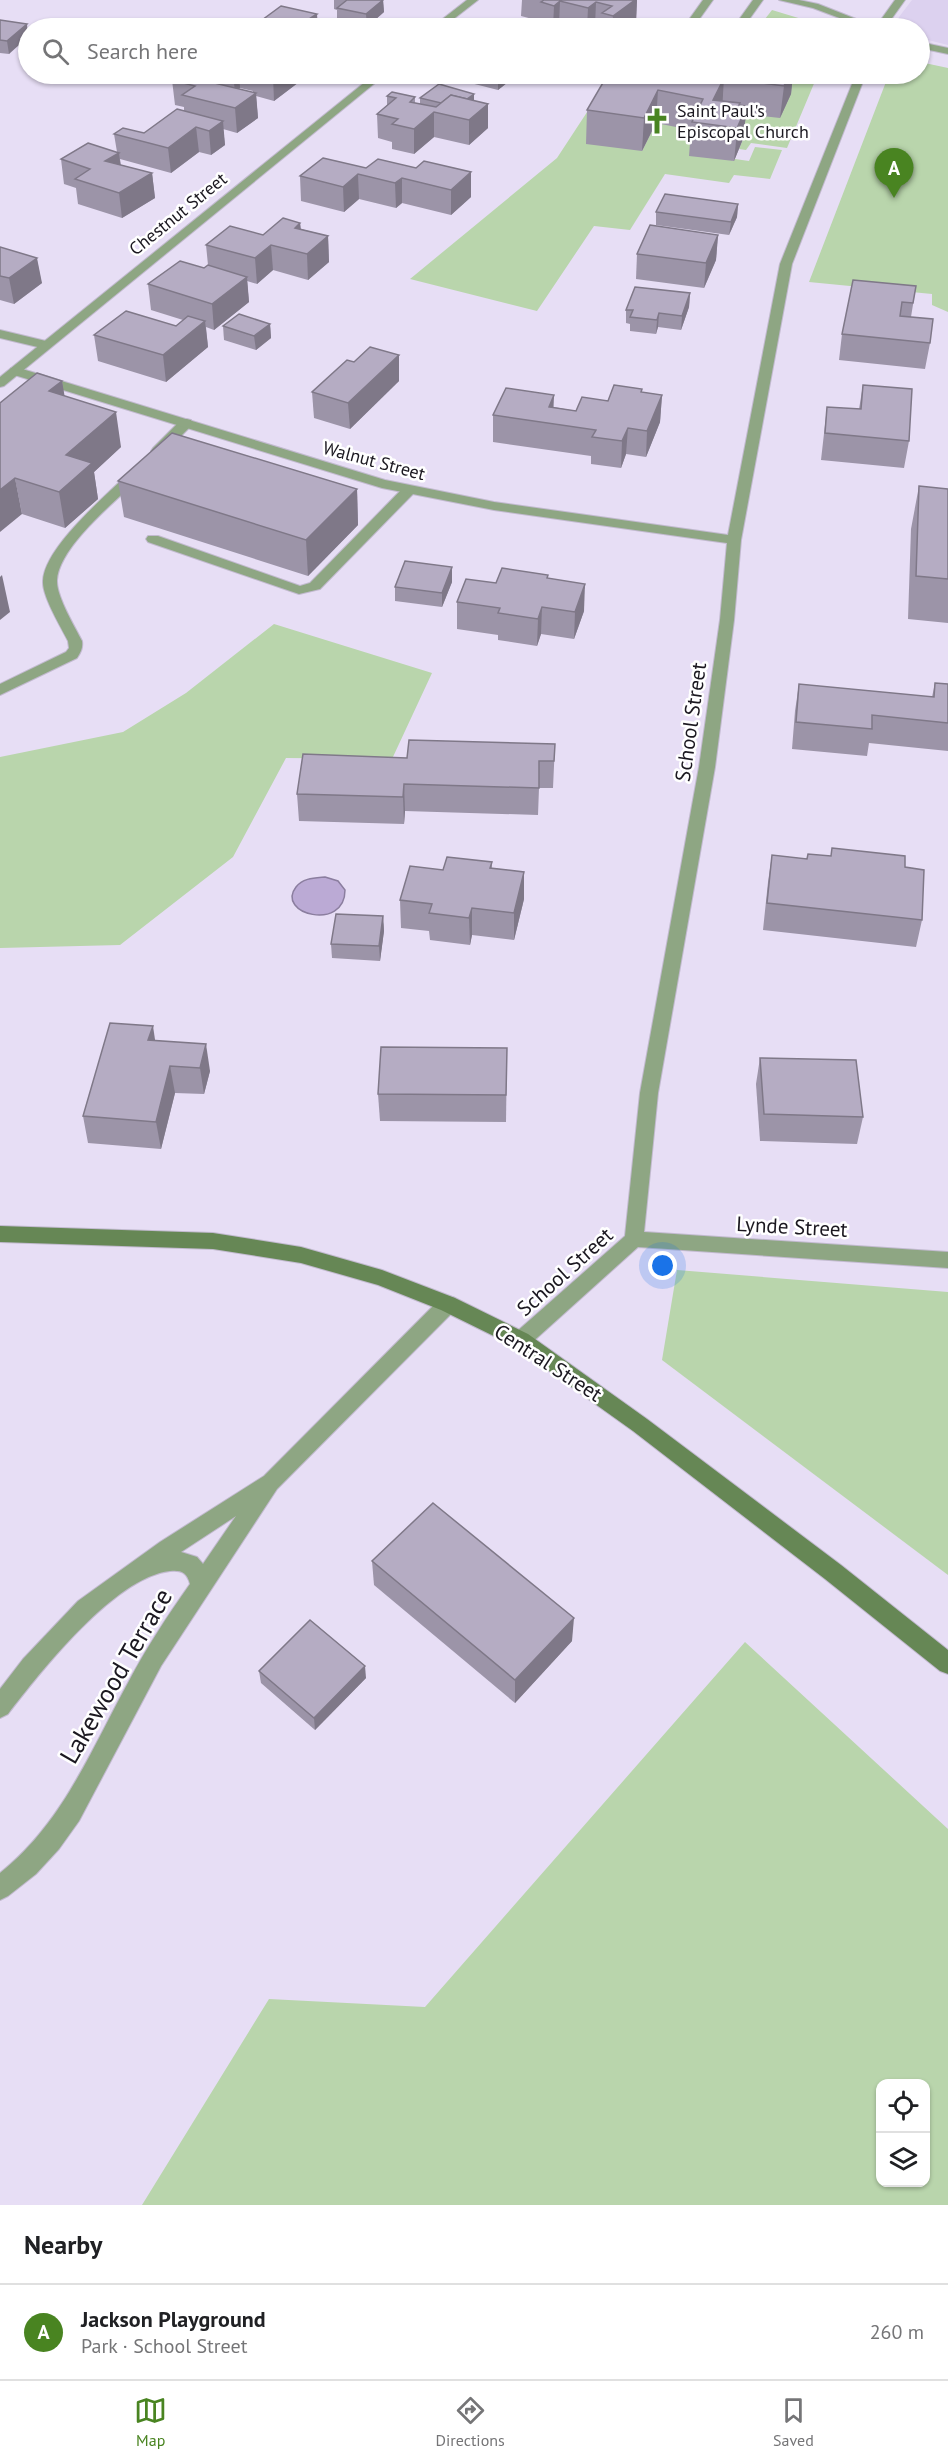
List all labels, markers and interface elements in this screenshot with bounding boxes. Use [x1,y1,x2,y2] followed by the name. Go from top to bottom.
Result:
[18,18,930,84] search box
[39,35,72,68] icon: search
[87,37,198,65] text: Search here
[677,99,809,143] place label: Saint Paul's Episcopal Church
[642,106,672,136] church icon: Saint Paul's Episcopal Church
[874,148,914,198] pin: A
[124,167,231,260] street label: Chestnut Street
[321,436,428,485] street label: Walnut Street
[669,661,712,783] street label: School Street
[736,1210,848,1243] street label: Lynde Street
[511,1221,618,1322] street label: School Street
[648,1251,677,1280] your location
[489,1318,607,1408] street label: Central Street
[52,1582,179,1769] street label: Lakewood Terrace
[876,2079,930,2187] map controls
[876,2079,930,2133] button: locate
[876,2133,930,2187] button: layers
[24,2228,102,2261] text: Nearby
[81,2305,266,2333] text: Jackson Playground
[37,2319,50,2345] text: A
[870,2319,924,2345] text: 260 m
[81,2333,247,2359] text: Park · School Street
[134,2394,167,2450] tab: Map
[436,2394,505,2450] tab: Directions
[773,2394,814,2450] tab: Saved

